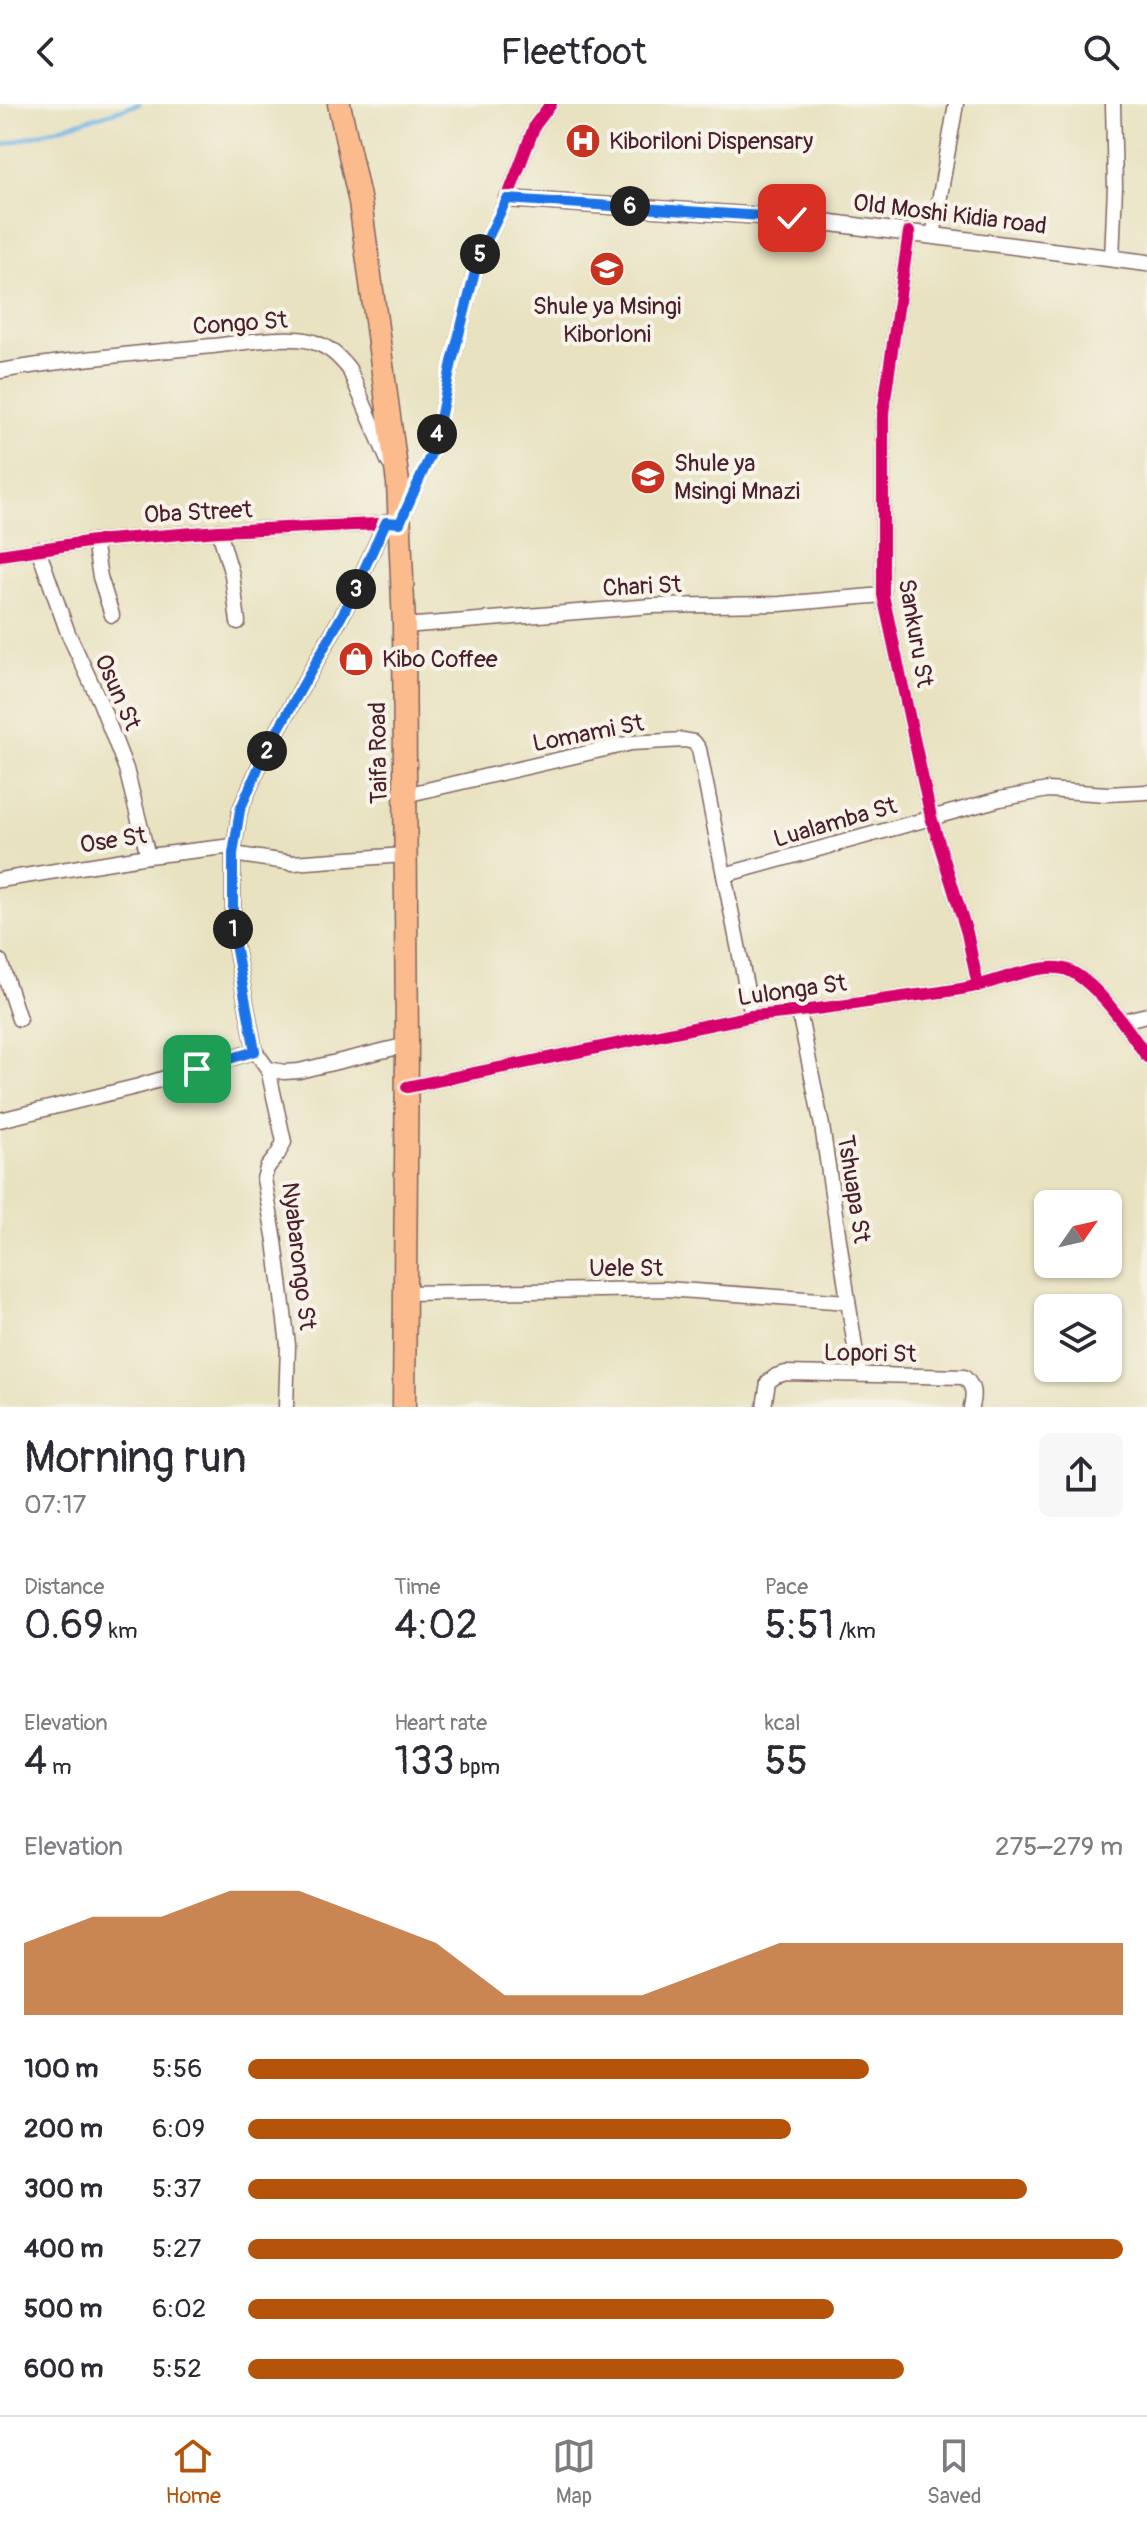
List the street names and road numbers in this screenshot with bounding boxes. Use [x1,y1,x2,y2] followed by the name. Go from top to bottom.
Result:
[851,188,1048,241] street label: Old Moshi Kidia road
[192,306,289,341] street label: Congo St
[143,495,253,530] street label: Oba Street
[602,570,683,603] street label: Chari St
[892,577,939,690] street label: Sankuru St
[88,650,147,735] street label: Osun St
[363,702,394,804] street label: Taifa Road
[530,708,646,758] street label: Lomami St
[770,791,900,854] street label: Lualamba St
[78,821,149,860] street label: Ose St
[736,968,849,1012] street label: Lulonga St
[831,1133,876,1245] street label: Tshuapa St
[275,1180,322,1332] street label: Nyabarongo St
[589,1254,663,1283] street label: Uele St
[823,1338,917,1369] street label: Lopori St

